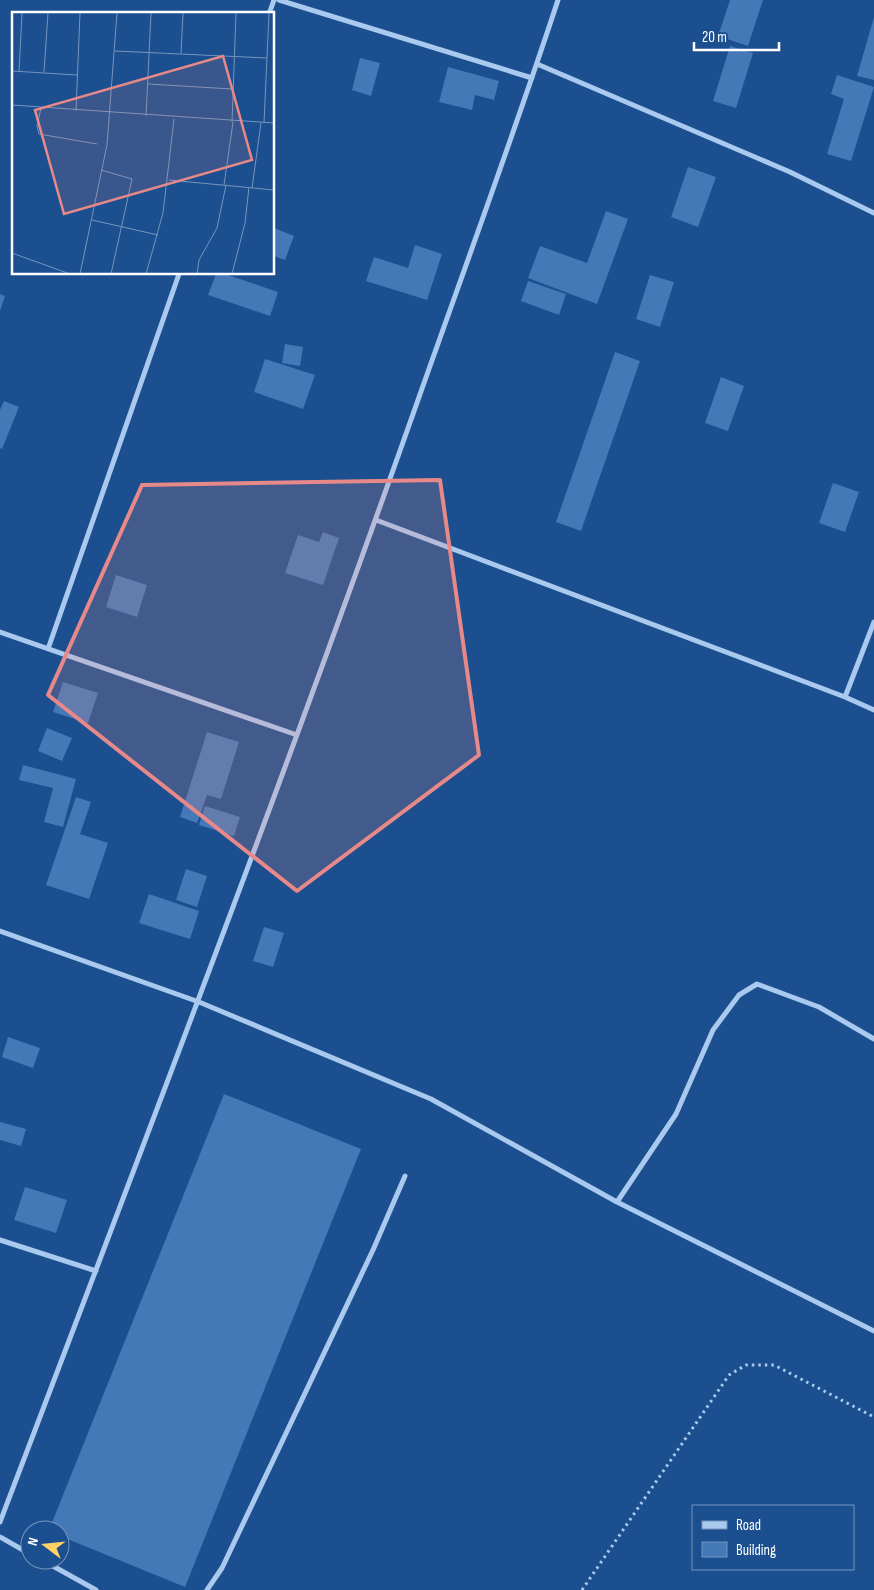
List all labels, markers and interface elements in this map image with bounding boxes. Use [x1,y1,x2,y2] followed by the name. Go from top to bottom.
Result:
[12,12,275,275] inset map
[694,20,779,52] scale bar
[702,28,727,47] text: 20 m
[692,1505,854,1570] legend
[736,1516,761,1535] text: Road
[20,1520,70,1570] north arrow
[24,1536,42,1547] text: N
[736,1541,776,1560] text: Building

